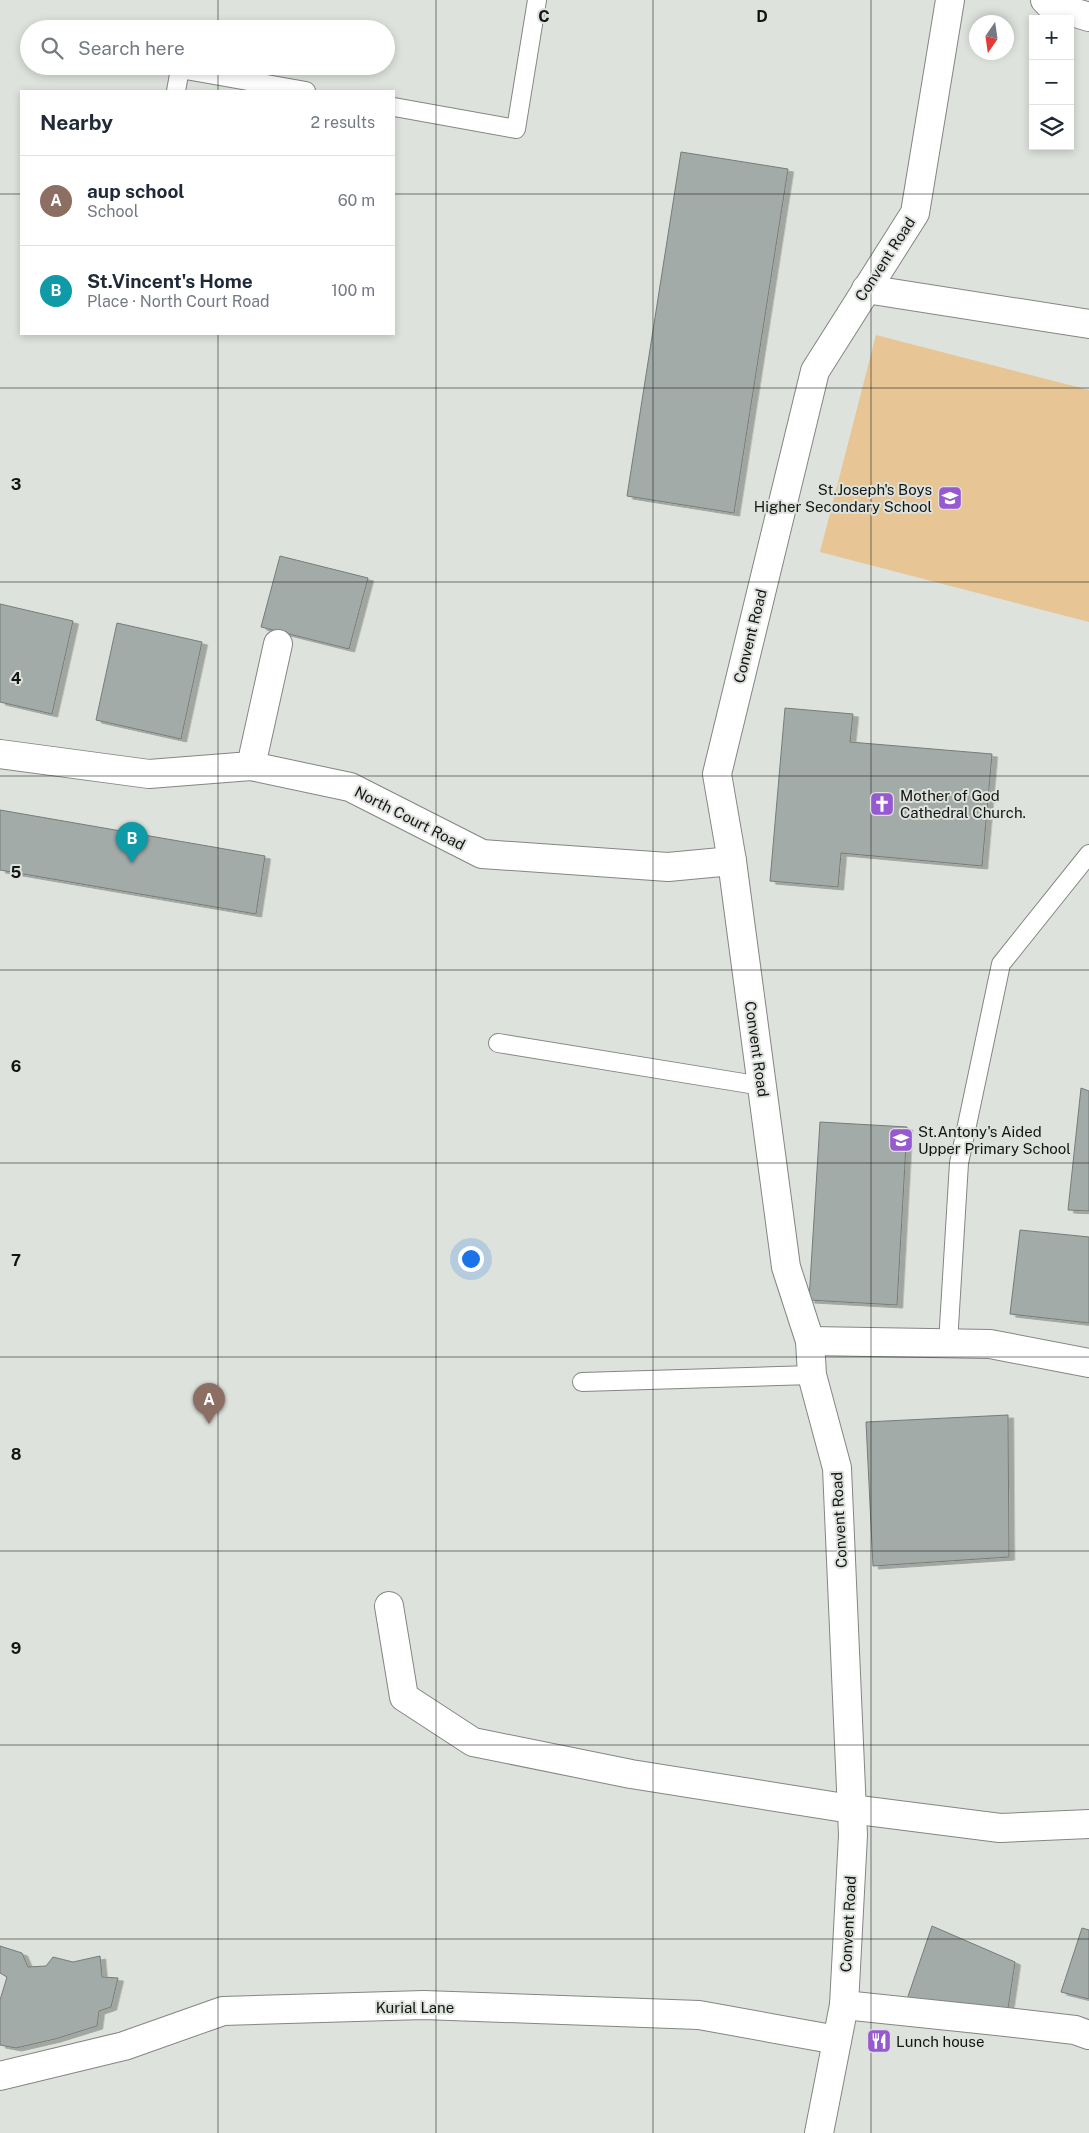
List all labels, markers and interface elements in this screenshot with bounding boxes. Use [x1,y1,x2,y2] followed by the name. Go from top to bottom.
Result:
[538,7,550,26] text: C
[756,7,768,26] text: D
[969,15,1014,60] north arrow
[1029,15,1074,150] map controls
[1029,15,1074,60] button: +
[20,20,395,75] search box
[38,34,66,62] icon: search
[78,37,185,59] text: Search here
[1029,60,1074,105] button: −
[1029,105,1074,150] button: layers
[40,110,113,135] text: Nearby
[310,113,375,132] text: 2 results
[87,180,185,202] text: aup school
[50,191,62,210] text: A
[338,191,375,210] text: 60 m
[87,202,138,221] text: School
[852,214,918,304] street label: Convent Road
[87,270,253,292] text: St.Vincent's Home
[51,281,61,300] text: B
[331,281,375,300] text: 100 m
[87,292,270,311] text: Place · North Court Road
[11,475,21,494] text: 3
[754,481,932,515] place label: St.Joseph's Boys Higher Secondary School
[937,485,963,511] school or university icon: St.Joseph's Boys Higher Secondary School
[730,587,770,685] street label: Convent Road
[11,669,22,688] text: 4
[352,783,468,853] street label: North Court Road
[900,787,1026,821] place label: Mother of God Cathedral Church.
[869,791,895,817] church icon: Mother of God Cathedral Church.
[116,822,148,863] pin: B
[11,863,22,882] text: 5
[742,1000,772,1098] street label: Convent Road
[11,1057,21,1076] text: 6
[918,1123,1071,1157] place label: St.Antony's Aided Upper Primary School
[888,1127,914,1153] school or university icon: St.Antony's Aided Upper Primary School
[458,1246,484,1272] your location
[11,1251,21,1270] text: 7
[193,1383,225,1424] pin: A
[11,1445,22,1464] text: 8
[828,1471,850,1569] street label: Convent Road
[11,1639,21,1658] text: 9
[837,1875,859,1973] street label: Convent Road
[376,1999,454,2016] street label: Kurial Lane
[866,2028,892,2054] restaurant icon: Lunch house
[896,2033,984,2050] place label: Lunch house

